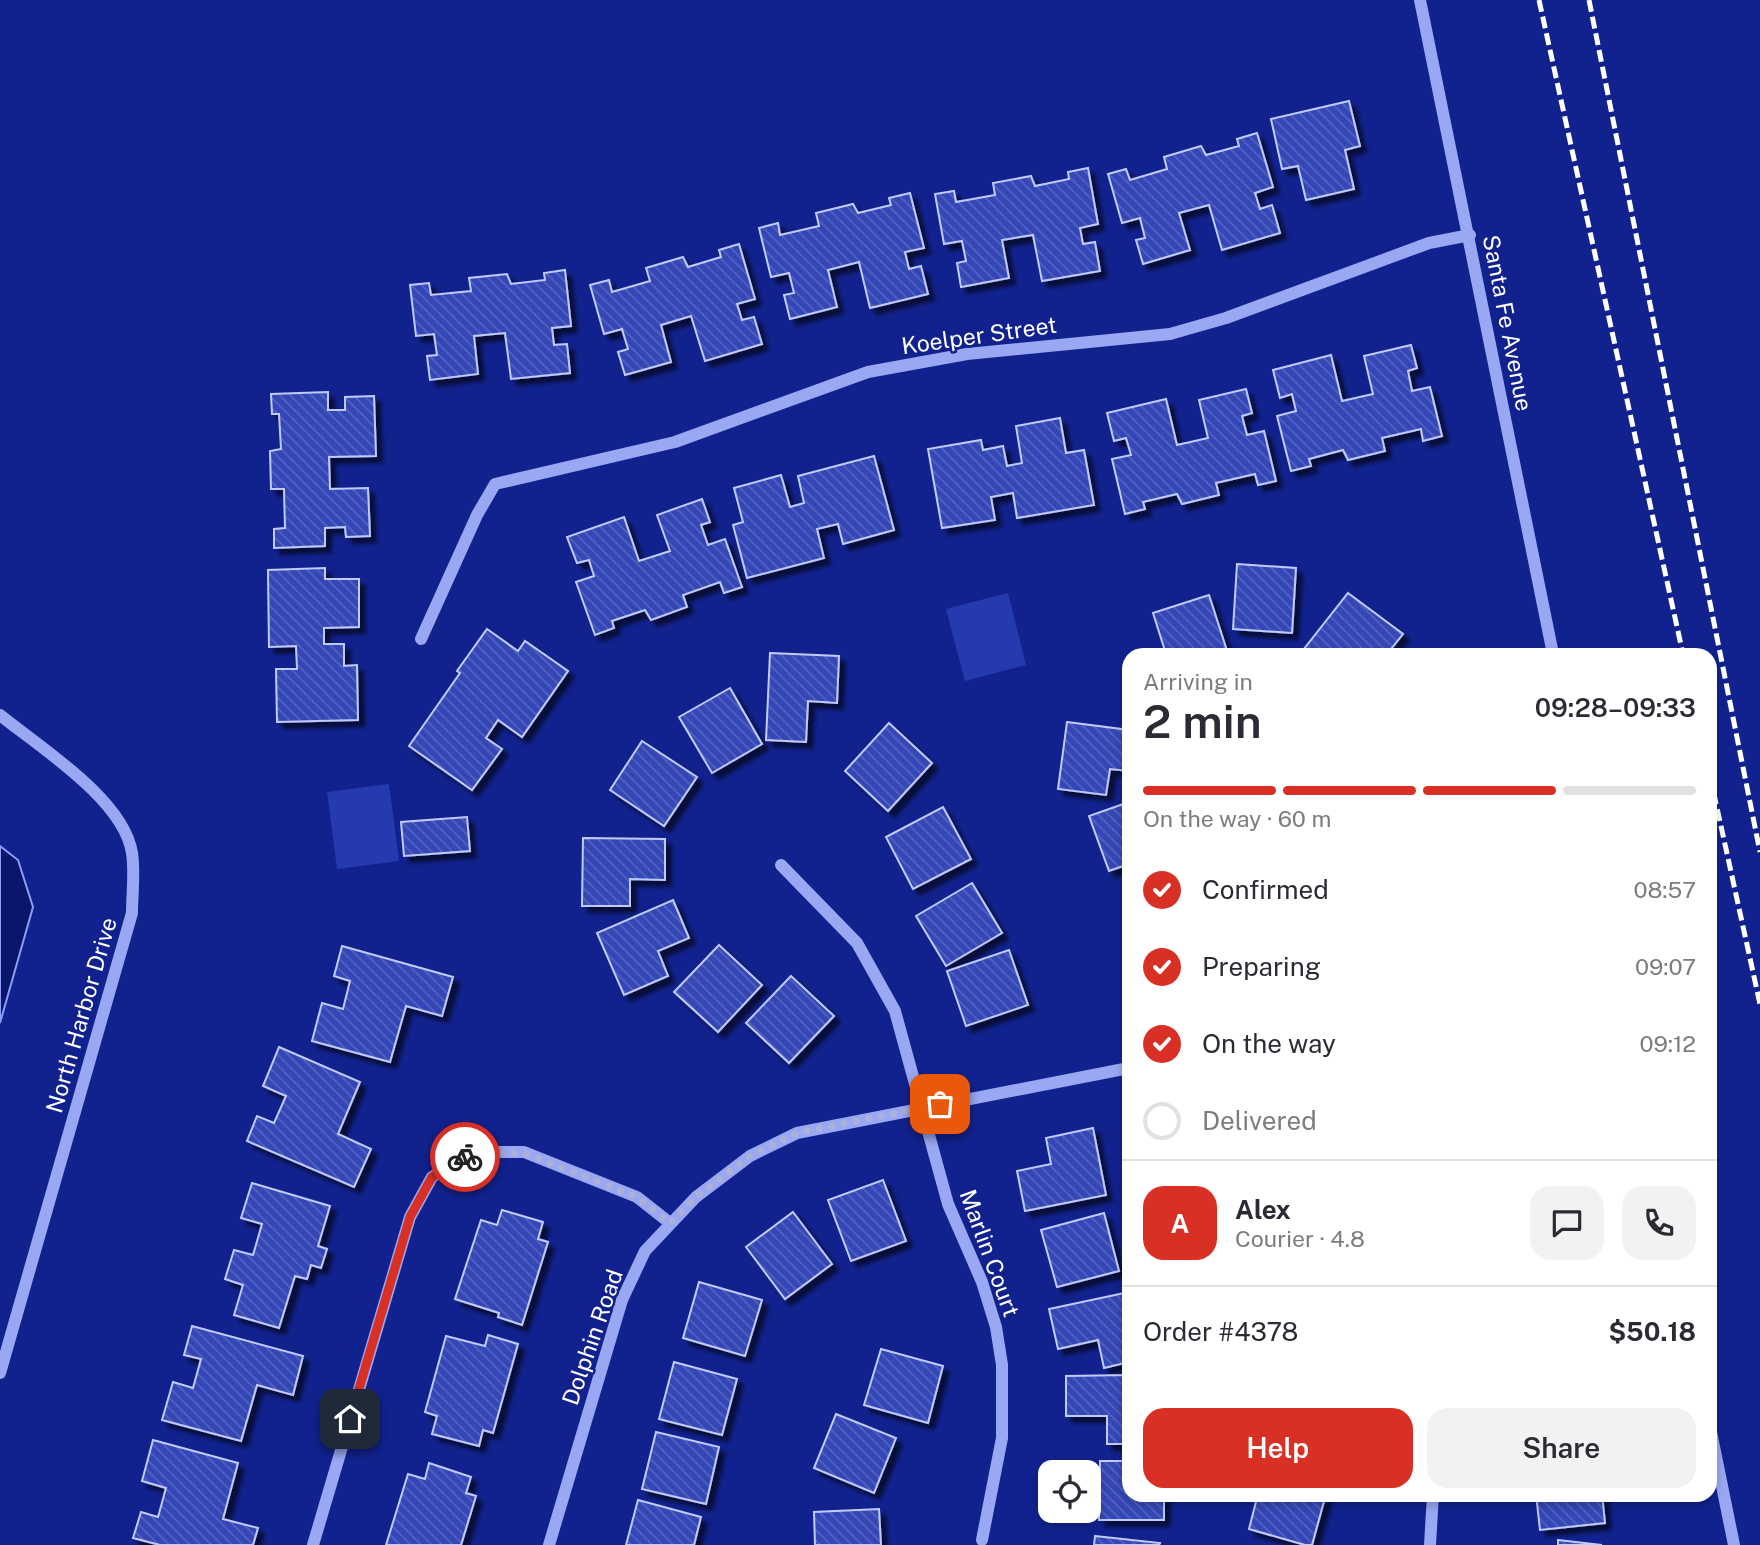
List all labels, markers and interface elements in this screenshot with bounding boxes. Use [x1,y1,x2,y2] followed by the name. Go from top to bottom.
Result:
[1478,233,1538,413] street label: Santa Fe Avenue
[900,311,1058,359] street label: Koelper Street
[1143,668,1253,695] text: Arriving in
[1535,692,1696,723] text: 09:28–09:33
[1143,694,1262,748] text: 2 min
[1143,805,1331,832] text: On the way · 60 m
[1143,871,1181,909] icon: check
[1202,874,1329,905] text: Confirmed
[1633,876,1696,903] text: 08:57
[40,914,122,1116] street label: North Harbor Drive
[1143,948,1181,986] icon: check
[1202,951,1321,982] text: Preparing
[1635,953,1696,980] text: 09:07
[1143,1025,1181,1063] icon: check
[1202,1028,1336,1059] text: On the way
[1639,1030,1696,1057] text: 09:12
[910,1074,970,1134] pin
[921,1085,959,1123] icon: bag
[1202,1105,1317,1136] text: Delivered
[430,1122,500,1192] courier
[446,1138,484,1176] icon: bike
[954,1186,1026,1320] street label: Marlin Court
[1530,1186,1604,1260] button: chat
[1622,1186,1696,1260] button: phone
[1235,1194,1291,1225] text: Alex
[1171,1208,1189,1239] text: A
[1235,1225,1365,1252] text: Courier · 4.8
[556,1265,628,1409] street label: Dolphin Road
[1143,1316,1298,1347] text: Order #4378
[1608,1316,1696,1347] text: $50.18
[320,1389,380,1449] pin
[331,1400,369,1438] icon: home
[1143,1408,1413,1488] button: Help
[1427,1408,1696,1488] button: Share
[1038,1460,1101,1523] map controls
[1038,1460,1101,1523] button: locate

